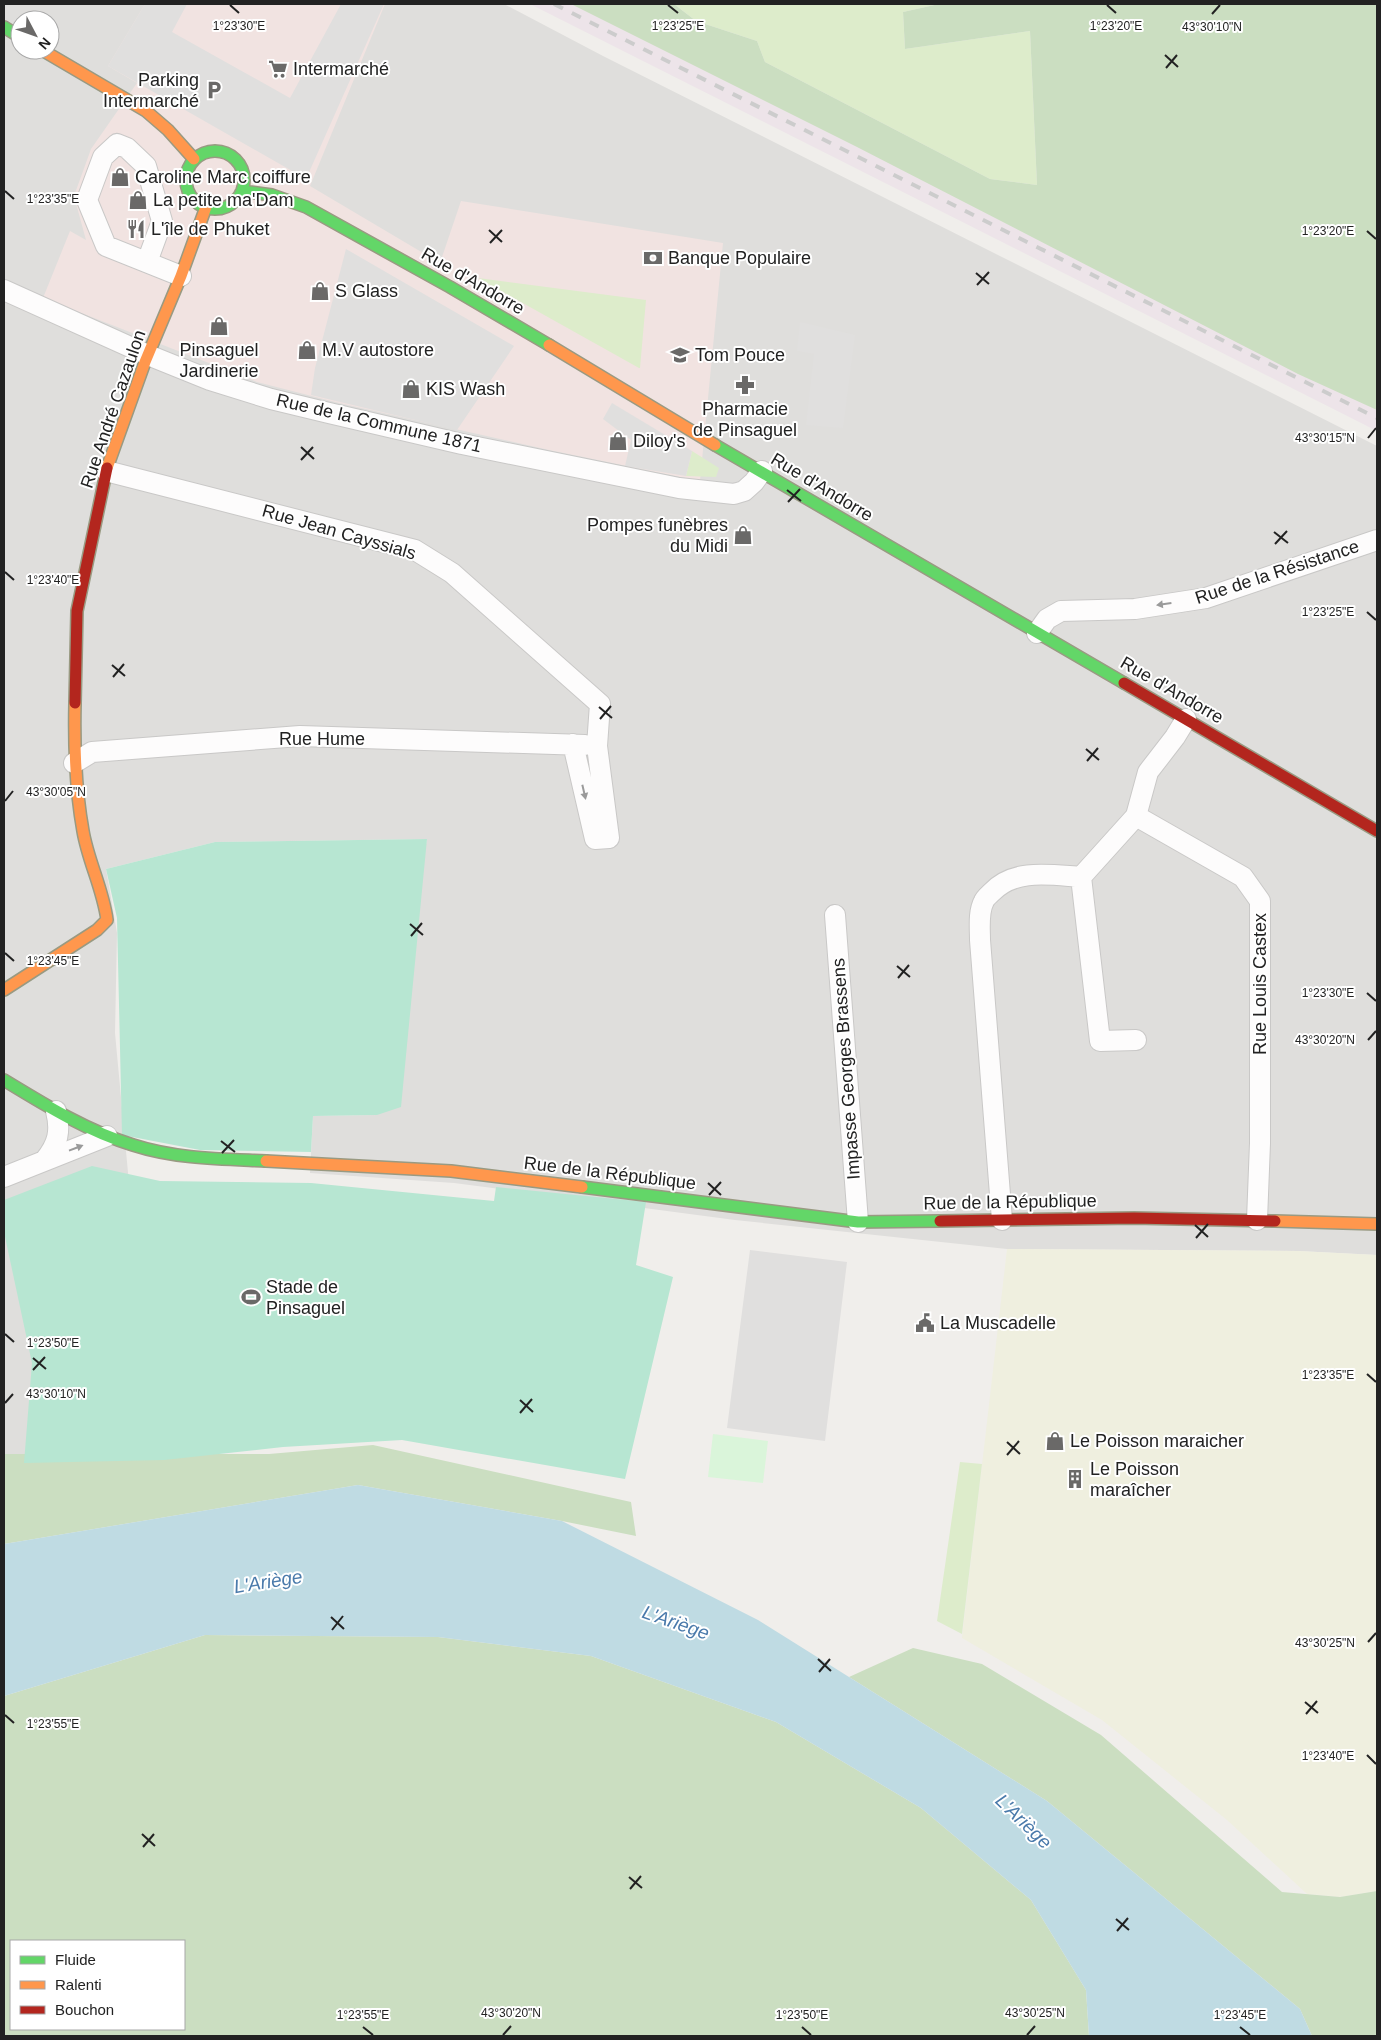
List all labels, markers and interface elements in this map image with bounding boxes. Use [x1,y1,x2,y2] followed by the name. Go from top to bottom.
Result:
[10,10,60,60] north arrow
[213,19,265,33] text: 1°23'30"E
[652,19,704,33] text: 1°23'25"E
[1090,19,1142,33] text: 1°23'20"E
[1182,20,1242,34] text: 43°30'10"N
[35,34,54,53] text: N
[267,58,289,80] supermarket icon: Intermarché
[293,59,389,79] place label: Intermarché
[103,70,199,111] place label: Parking Intermarché
[203,79,225,101] parking icon: Parking Intermarché
[109,166,131,188] shop icon: Caroline Marc coiffure
[135,167,311,187] place label: Caroline Marc coiffure
[127,189,149,211] shop icon: La petite ma'Dam
[153,190,294,210] place label: La petite ma'Dam
[27,192,79,206] text: 1°23'35"E
[125,218,147,240] restaurant icon: L'île de Phuket
[151,219,270,239] place label: L'île de Phuket
[1302,224,1354,238] text: 1°23'20"E
[418,243,528,319] street label: Rue d'Andorre
[642,247,664,269] bank icon: Banque Populaire
[668,248,811,268] place label: Banque Populaire
[309,280,331,302] shop icon: S Glass
[335,281,398,301] place label: S Glass
[208,315,230,337] shop icon: Pinsaguel Jardinerie
[77,327,149,491] street label: Rue André Cazaulon
[296,339,318,361] shop icon: M.V autostore
[179,340,259,381] place label: Pinsaguel Jardinerie
[322,340,434,360] place label: M.V autostore
[669,344,691,366] school or university icon: Tom Pouce
[695,345,785,365] place label: Tom Pouce
[734,374,756,396] pharmacy icon: Pharmacie de Pinsaguel
[400,378,422,400] shop icon: KIS Wash
[426,379,505,399] place label: KIS Wash
[274,390,484,456] street label: Rue de la Commune 1871
[693,399,797,440] place label: Pharmacie de Pinsaguel
[607,430,629,452] shop icon: Diloy's
[633,431,685,451] place label: Diloy's
[1295,431,1355,445] text: 43°30'15"N
[767,449,877,525] street label: Rue d'Andorre
[260,500,418,564] street label: Rue Jean Cayssials
[587,515,728,556] place label: Pompes funèbres du Midi
[732,524,754,546] shop icon: Pompes funèbres du Midi
[1193,536,1361,608] street label: Rue de la Résistance
[27,573,79,587] text: 1°23'40"E
[1155,601,1171,609] one-way arrow
[1302,605,1354,619] text: 1°23'25"E
[1117,652,1227,728] street label: Rue d'Andorre
[279,729,365,749] street label: Rue Hume
[580,784,588,799] one-way arrow
[26,785,86,799] text: 43°30'05"N
[1250,913,1270,1055] street label: Rue Louis Castex
[27,954,79,968] text: 1°23'45"E
[828,958,864,1180] street label: Impasse Georges Brassens
[1302,986,1354,1000] text: 1°23'30"E
[1295,1033,1355,1047] text: 43°30'20"N
[69,1144,84,1152] one-way arrow
[523,1153,697,1193] street label: Rue de la République
[923,1190,1097,1214] street label: Rue de la République
[266,1277,345,1318] place label: Stade de Pinsaguel
[240,1286,262,1308] sports icon: Stade de Pinsaguel
[914,1312,936,1334] public building icon: La Muscadelle
[940,1313,1056,1333] place label: La Muscadelle
[27,1336,79,1350] text: 1°23'50"E
[1302,1368,1354,1382] text: 1°23'35"E
[26,1387,86,1401] text: 43°30'10"N
[1044,1430,1066,1452] shop icon: Le Poisson maraicher
[1070,1431,1244,1451] place label: Le Poisson maraicher
[1090,1459,1179,1500] place label: Le Poisson maraîcher
[1064,1468,1086,1490] building icon: Le Poisson maraîcher
[232,1566,304,1597] water label: L'Ariège
[640,1601,712,1644] water label: L'Ariège
[1295,1636,1355,1650] text: 43°30'25"N
[27,1717,79,1731] text: 1°23'55"E
[1302,1749,1354,1763] text: 1°23'40"E
[991,1790,1056,1853] water label: L'Ariège
[10,1940,185,2030] legend
[55,1951,96,1968] text: Fluide
[55,1976,102,1993] text: Ralenti
[55,2001,114,2018] text: Bouchon
[481,2006,541,2020] text: 43°30'20"N
[1005,2006,1065,2020] text: 43°30'25"N
[337,2008,389,2022] text: 1°23'55"E
[776,2008,828,2022] text: 1°23'50"E
[1214,2008,1266,2022] text: 1°23'45"E

